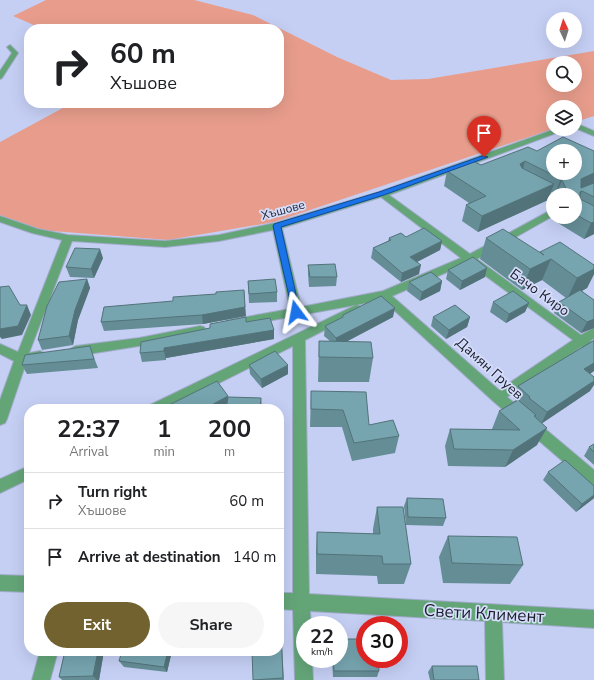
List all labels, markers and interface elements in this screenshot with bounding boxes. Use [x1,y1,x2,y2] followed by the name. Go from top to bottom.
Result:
[546,12,582,48] north arrow
[546,12,582,224] map controls
[110,35,176,73] text: 60 m
[44,40,96,92] icon: right
[546,56,582,92] button: search
[110,71,177,95] text: Хъшове
[546,100,582,136] button: layers
[467,116,501,157] pin
[473,122,495,144] icon: arrive
[546,144,582,180] button: +
[546,188,582,224] button: −
[259,196,307,224] street label: Хъшове
[506,264,573,321] street label: Бачо Киро
[275,291,317,333] position arrow
[452,333,528,404] street label: Дамян Груев
[57,413,120,445] text: 22:37
[157,413,171,445] text: 1
[208,413,251,445] text: 200
[69,443,108,461] text: Arrival
[153,443,175,461] text: min
[224,443,235,461] text: m
[78,482,147,502] text: Turn right
[44,490,66,512] icon: right
[229,491,264,511] text: 60 m
[78,502,126,520] text: Хъшове
[44,546,66,568] icon: arrive
[78,547,221,567] text: Arrive at destination
[233,547,276,567] text: 140 m
[423,599,545,628] street label: Свети Климент
[44,602,150,648] button: Exit
[158,602,264,648] button: Share
[356,616,408,668] speed limit sign: 30
[310,623,334,650] text: 22
[311,645,333,659] text: km/h

